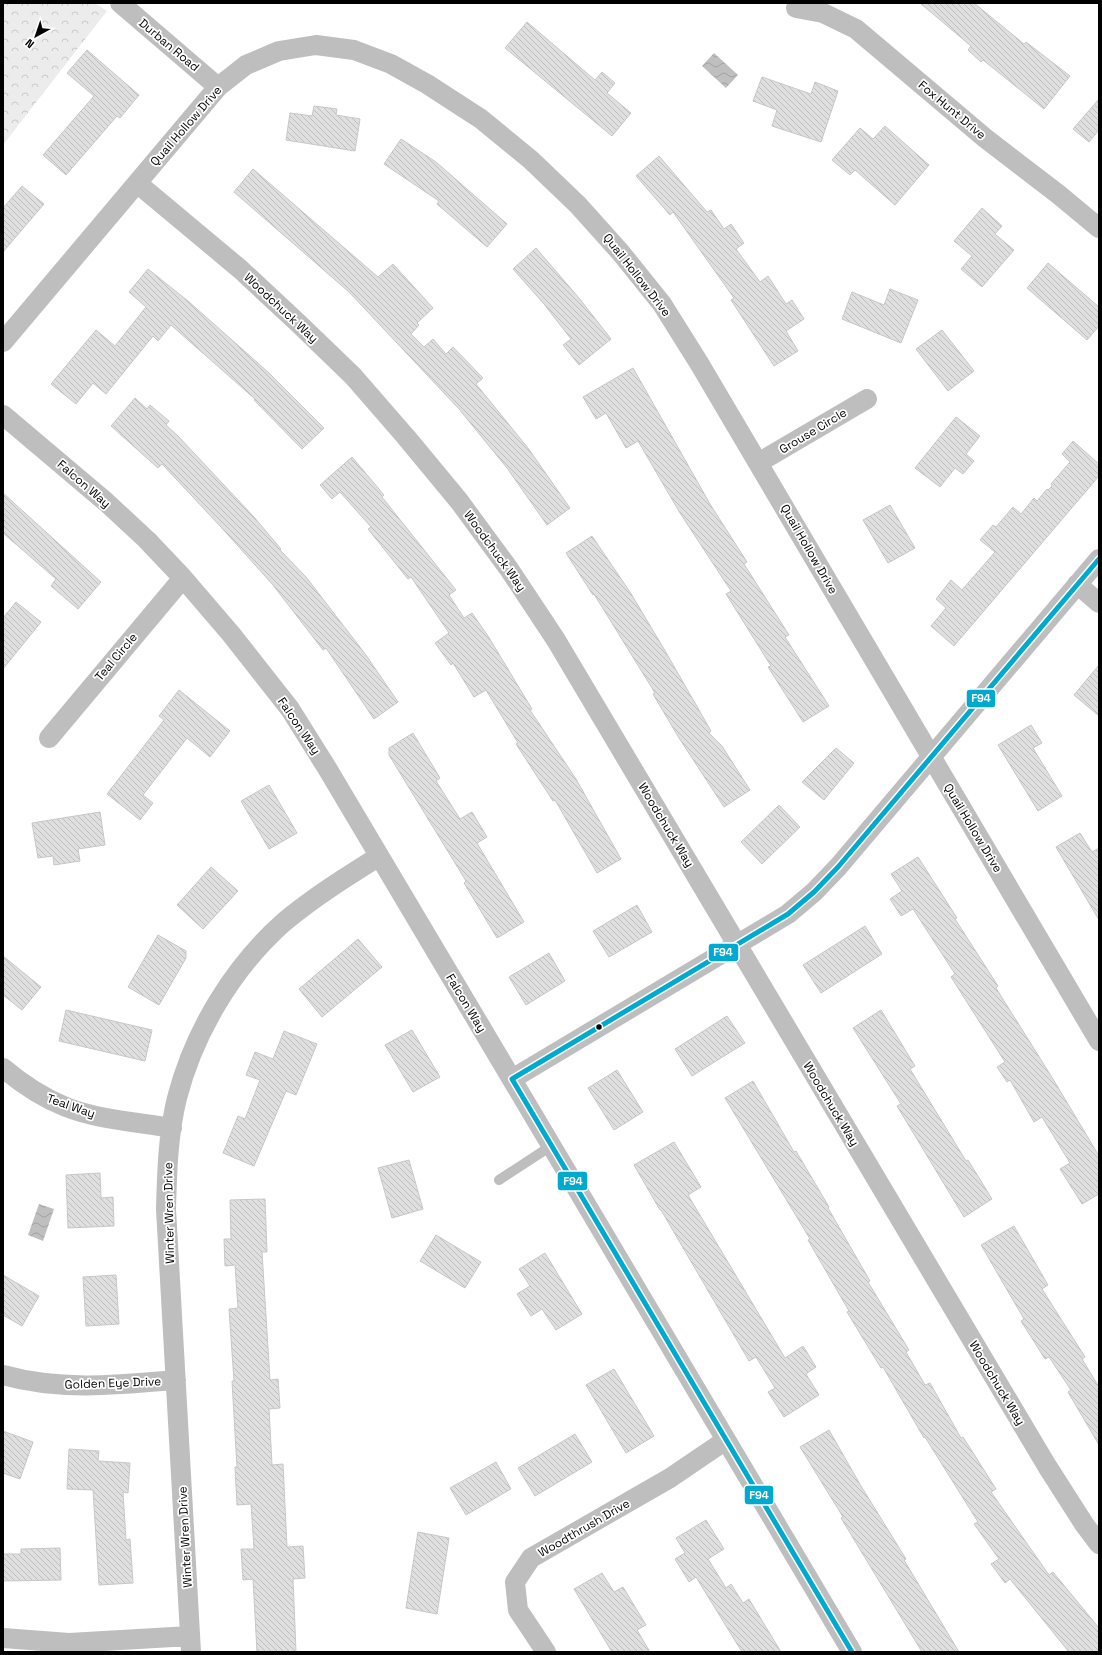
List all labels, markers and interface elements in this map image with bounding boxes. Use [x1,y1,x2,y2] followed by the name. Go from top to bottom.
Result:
[135,15,203,75] street label: Durban Road
[16,16,56,56] north arrow
[22,36,37,51] text: N
[915,77,989,143] street label: Fox Hunt Drive
[147,83,225,169] street label: Quail Hollow Drive
[600,230,674,320] street label: Quail Hollow Drive
[241,269,321,347] street label: Woodchuck Way
[776,405,850,457] street label: Grouse Circle
[54,456,114,512] street label: Falcon Way
[777,501,841,597] street label: Quail Hollow Drive
[460,508,530,594] street label: Woodchuck Way
[91,630,141,684] street label: Teal Circle
[966,689,996,708] line badge: F94
[971,691,991,705] text: F94
[274,694,324,758] street label: Falcon Way
[634,780,698,870] street label: Woodchuck Way
[940,781,1006,875] street label: Quail Hollow Drive
[708,943,739,962] line badge: F94
[713,945,733,959] text: F94
[442,971,490,1035] street label: Falcon Way
[594,1022,604,1032] unlabelled marker
[799,1059,863,1149] street label: Woodchuck Way
[45,1090,97,1122] street label: Teal Way
[160,1162,178,1264] street label: Winter Wren Drive
[557,1171,588,1191] line badge: F94
[563,1174,583,1188] text: F94
[965,1338,1029,1428] street label: Woodchuck Way
[64,1373,162,1393] street label: Golden Eye Drive
[744,1485,774,1505] line badge: F94
[174,1486,196,1588] street label: Winter Wren Drive
[749,1488,769,1502] text: F94
[535,1495,633,1561] street label: Woodthrush Drive

